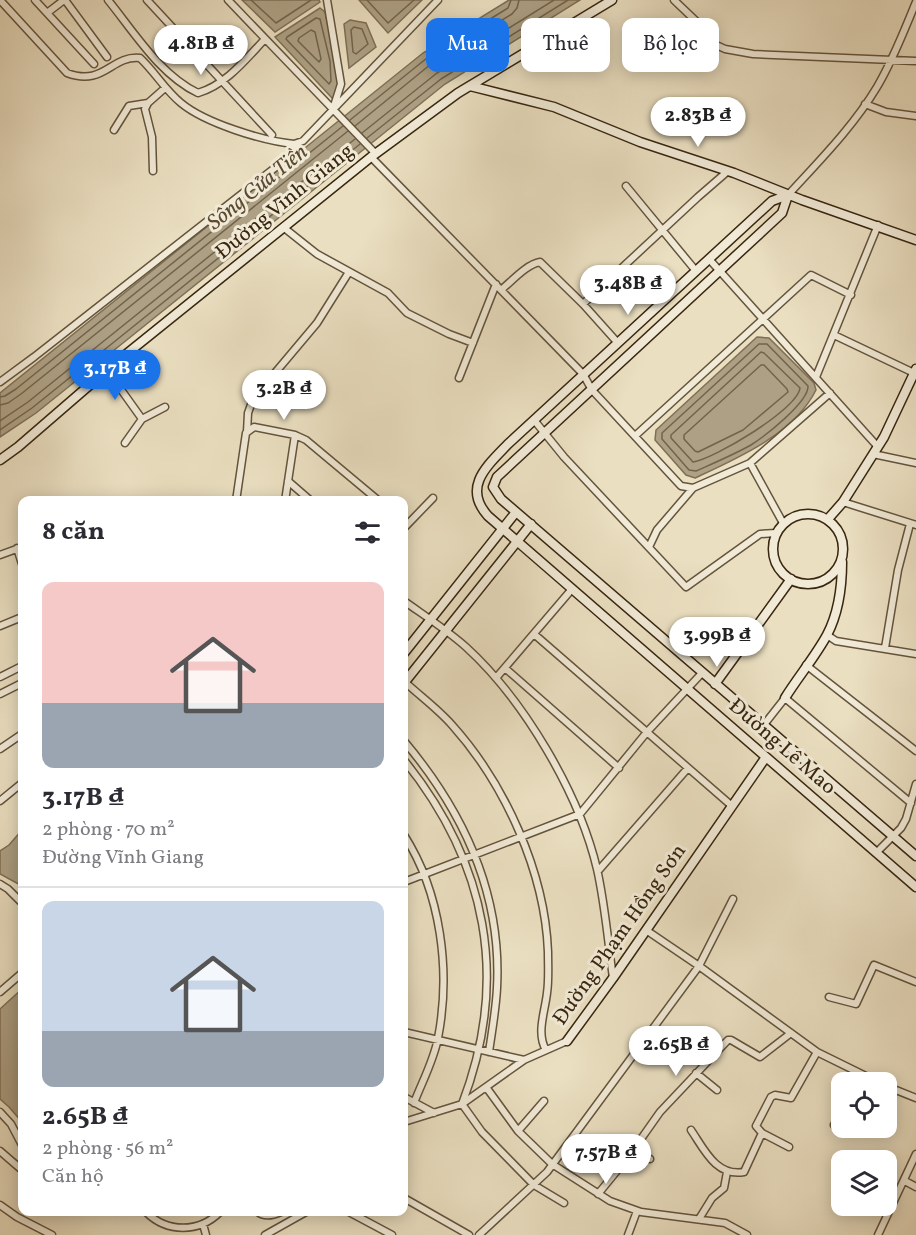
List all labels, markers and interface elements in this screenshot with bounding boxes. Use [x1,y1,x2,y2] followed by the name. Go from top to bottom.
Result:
[426,18,509,72] chip: Mua
[521,18,610,72] chip: Thuê
[622,18,719,72] chip: Bộ lọc
[146,25,256,76] pin: 4.81B ₫
[168,30,234,58] text: 4.81B ₫
[643,97,753,148] pin: 2.83B ₫
[665,102,731,130] text: 2.83B ₫
[210,137,360,267] street label: Đường Vĩnh Giang
[201,138,315,238] water label: Sông Cửa Tiền
[573,265,683,316] pin: 3.48B ₫
[594,270,662,298] text: 3.48B ₫
[60,350,170,401] pin: 3.17B ₫
[83,355,147,383] text: 3.17B ₫
[235,370,333,421] pin: 3.2B ₫
[256,375,312,403] text: 3.2B ₫
[42,514,105,550] text: 8 căn
[351,516,384,549] icon: filters
[662,617,772,668] pin: 3.99B ₫
[159,621,267,729] icon: home
[683,622,751,650] text: 3.99B ₫
[722,692,842,802] street label: Đường Lê Mao
[42,780,124,816] text: 3.17B ₫
[42,816,175,844] text: 2 phòng · 70 m²
[546,839,694,1031] street label: Đường Phạm Hồng Sơn
[42,844,204,872] text: Đường Vĩnh Giang
[159,940,267,1048] icon: home
[621,1026,731,1077] pin: 2.65B ₫
[643,1031,709,1059] text: 2.65B ₫
[831,1072,897,1216] map controls
[831,1072,897,1138] button: locate
[42,1099,128,1135] text: 2.65B ₫
[551,1134,661,1185] pin: 7.57B ₫
[42,1135,173,1163] text: 2 phòng · 56 m²
[575,1139,637,1167] text: 7.57B ₫
[831,1150,897,1216] button: layers
[42,1163,104,1191] text: Căn hộ

